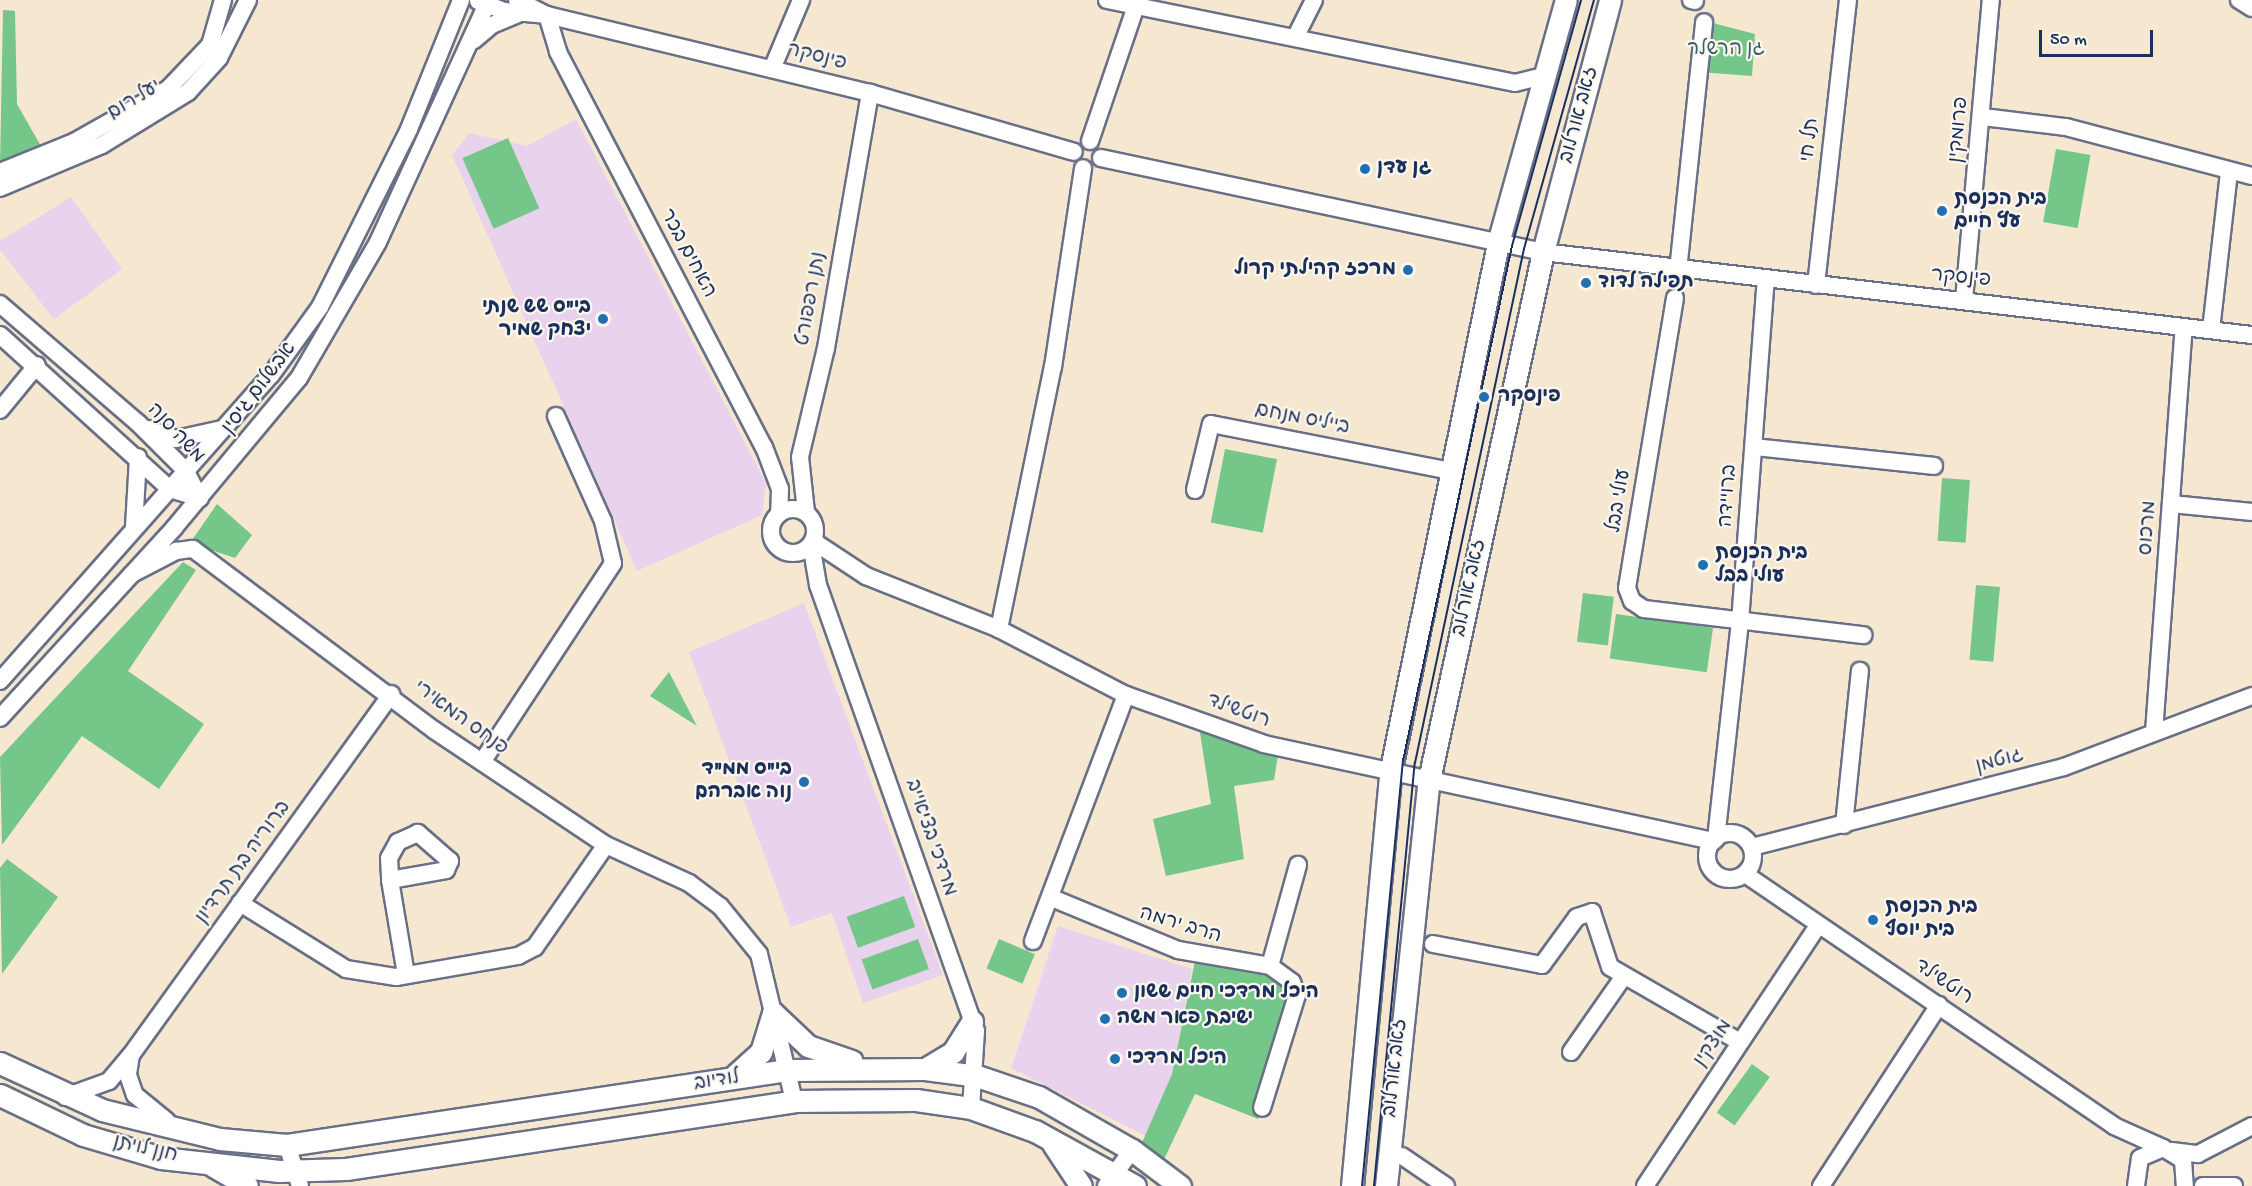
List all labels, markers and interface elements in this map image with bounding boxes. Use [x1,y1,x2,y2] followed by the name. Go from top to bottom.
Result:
[2042,18,2156,56] scale bar
[2050,30,2087,51] text: 50 m
[1687,38,1765,62] park label: גן הרשלר
[785,39,849,77] street label: פינסקר
[1556,64,1604,166] street label: זאב אורלוב
[104,76,166,126] street label: יעל רום
[1945,96,1975,164] street label: פרומקין
[1797,117,1825,163] street label: תל חי
[1377,157,1432,181] place label: גן עדן
[1358,162,1372,176] marker: גן עדן
[1954,188,2047,235] place label: בית הכנסת עץ חיים
[1935,204,1949,218] marker: בית הכנסת עץ חיים
[654,206,720,302] street label: האחים בכר
[792,250,832,348] street label: נתן רפפורט
[1234,258,1396,282] place label: מרכז קהילתי קרול
[1401,263,1415,277] marker: מרכז קהילתי קרול
[1930,264,1992,294] street label: פינסקר
[1598,271,1694,295] place label: תפילה לדוד
[1579,276,1593,290] marker: תפילה לדוד
[482,296,591,343] place label: בי"ס שש שנתי יצחק שמיר
[596,312,610,326] marker: בי"ס שש שנתי יצחק שמיר
[218,338,302,440] street label: אבשלום גיסין
[1498,385,1561,409] place label: פינסקר
[1475,388,1493,406] marker: פינסקר
[141,399,209,469] street label: משה סנה
[1253,399,1351,441] street label: בייליס מנחם
[1715,464,1743,528] street label: ברויידה
[1603,467,1637,535] street label: עולי בבל
[2135,500,2163,556] street label: מרכוס
[1448,537,1492,639] street label: זאב אורלוב
[1715,542,1808,589] place label: בית הכנסת עולי בבל
[1696,558,1710,572] marker: בית הכנסת עולי בבל
[408,677,512,761] street label: פנחס המאירי
[1203,690,1273,734] street label: רוטשילד
[1973,744,2027,780] street label: גוטמן
[695,759,792,806] place label: בי"ס ממ"ד נוה אברהם
[797,775,811,789] marker: בי"ס ממ"ד נוה אברהם
[899,776,961,900] street label: מרדכי בצ'אייב
[191,797,297,929] street label: ברוריה בת תרדיון
[1885,897,1978,944] place label: בית הכנסת בית יוסף
[1136,902,1224,950] street label: הרב ירמה
[1866,913,1880,927] marker: בית הכנסת בית יוסף
[1909,955,1977,1011] street label: רוטשילד
[1134,981,1319,1005] place label: היכל מרדכי חיים ששון
[1115,986,1129,1000] marker: היכל מרדכי חיים ששון
[1117,1007,1253,1031] place label: ישיבת פאר משה
[1098,1012,1112,1026] marker: ישיבת פאר משה
[1689,1016,1739,1072] street label: מוצקין
[1379,1018,1413,1118] street label: זאב אורלוב
[1127,1047,1227,1071] place label: היכל מרדכי
[1108,1052,1122,1066] marker: היכל מרדכי
[692,1067,742,1097] street label: לודיוב
[110,1131,180,1169] street label: חנן לויתן

